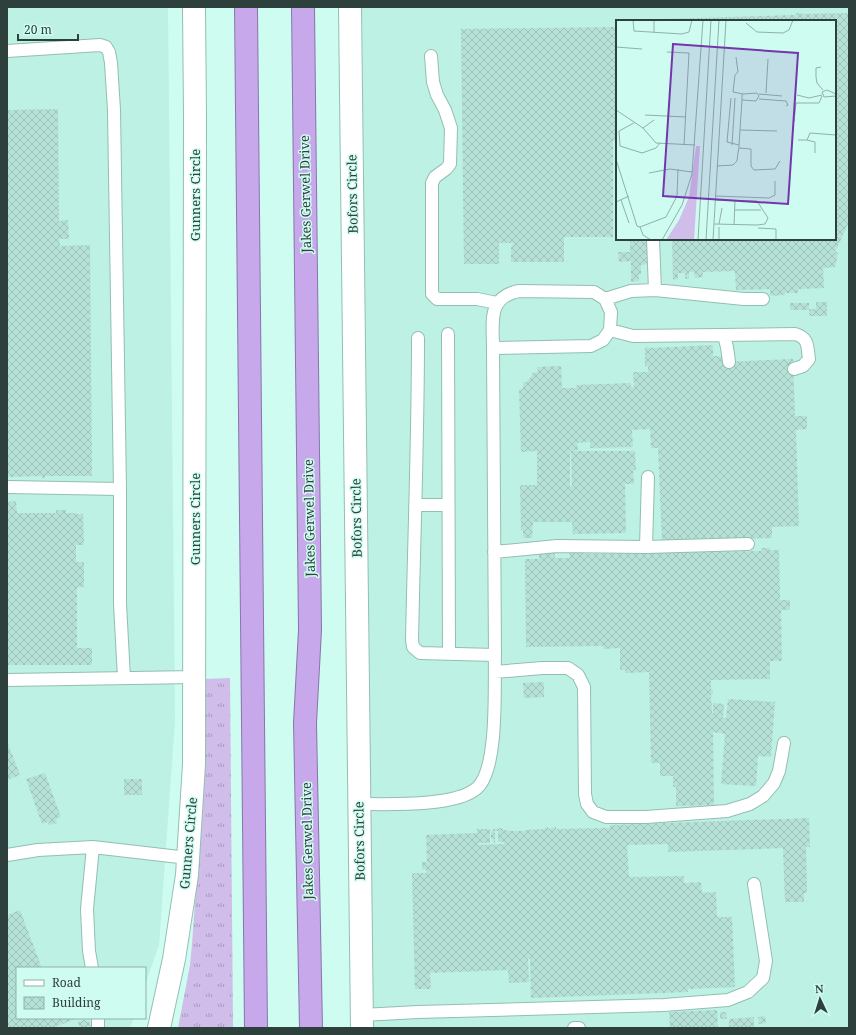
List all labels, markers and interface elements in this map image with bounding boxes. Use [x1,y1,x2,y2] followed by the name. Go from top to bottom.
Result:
[18,16,78,42] scale bar
[616,20,836,240] inset map
[24,21,52,38] text: 20 m
[295,135,315,254] street label: Jakes Gerwel Drive
[186,149,204,241] street label: Gunners Circle
[342,154,362,234] street label: Bofors Circle
[299,459,319,578] street label: Jakes Gerwel Drive
[186,473,204,565] street label: Gunners Circle
[346,478,366,558] street label: Bofors Circle
[297,782,317,901] street label: Jakes Gerwel Drive
[175,796,201,890] street label: Gunners Circle
[349,801,369,881] street label: Bofors Circle
[16,967,146,1019] legend
[52,974,82,991] text: Road
[800,979,840,1019] north arrow
[814,981,824,996] text: N
[52,994,101,1011] text: Building

